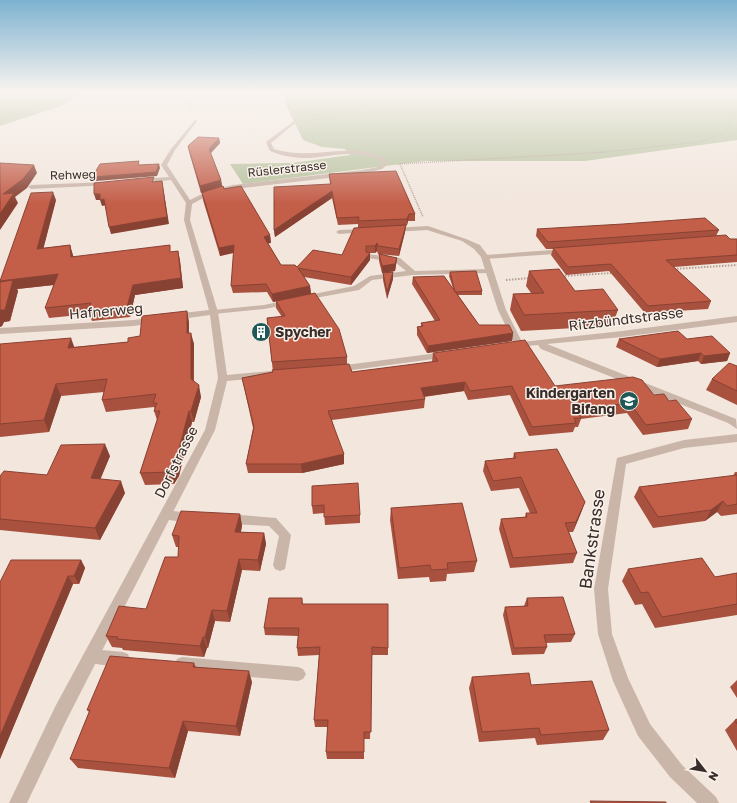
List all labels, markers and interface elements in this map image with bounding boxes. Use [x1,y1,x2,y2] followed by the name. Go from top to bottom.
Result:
[247,157,327,180] street label: Rüslerstrasse
[50,166,96,183] street label: Rehweg
[68,299,144,322] street label: Hafnerweg
[568,303,684,334] street label: Ritzbündtstrasse
[250,321,272,343] building icon: Spycher
[275,323,332,340] place label: Spycher
[526,384,615,417] place label: Kindergarten Bifang
[618,390,640,412] school or university icon: Kindergarten Bifang
[150,423,201,500] street label: Dorfstrasse
[574,487,609,590] street label: Bankstrasse
[685,751,725,791] north arrow
[706,769,722,783] text: N

